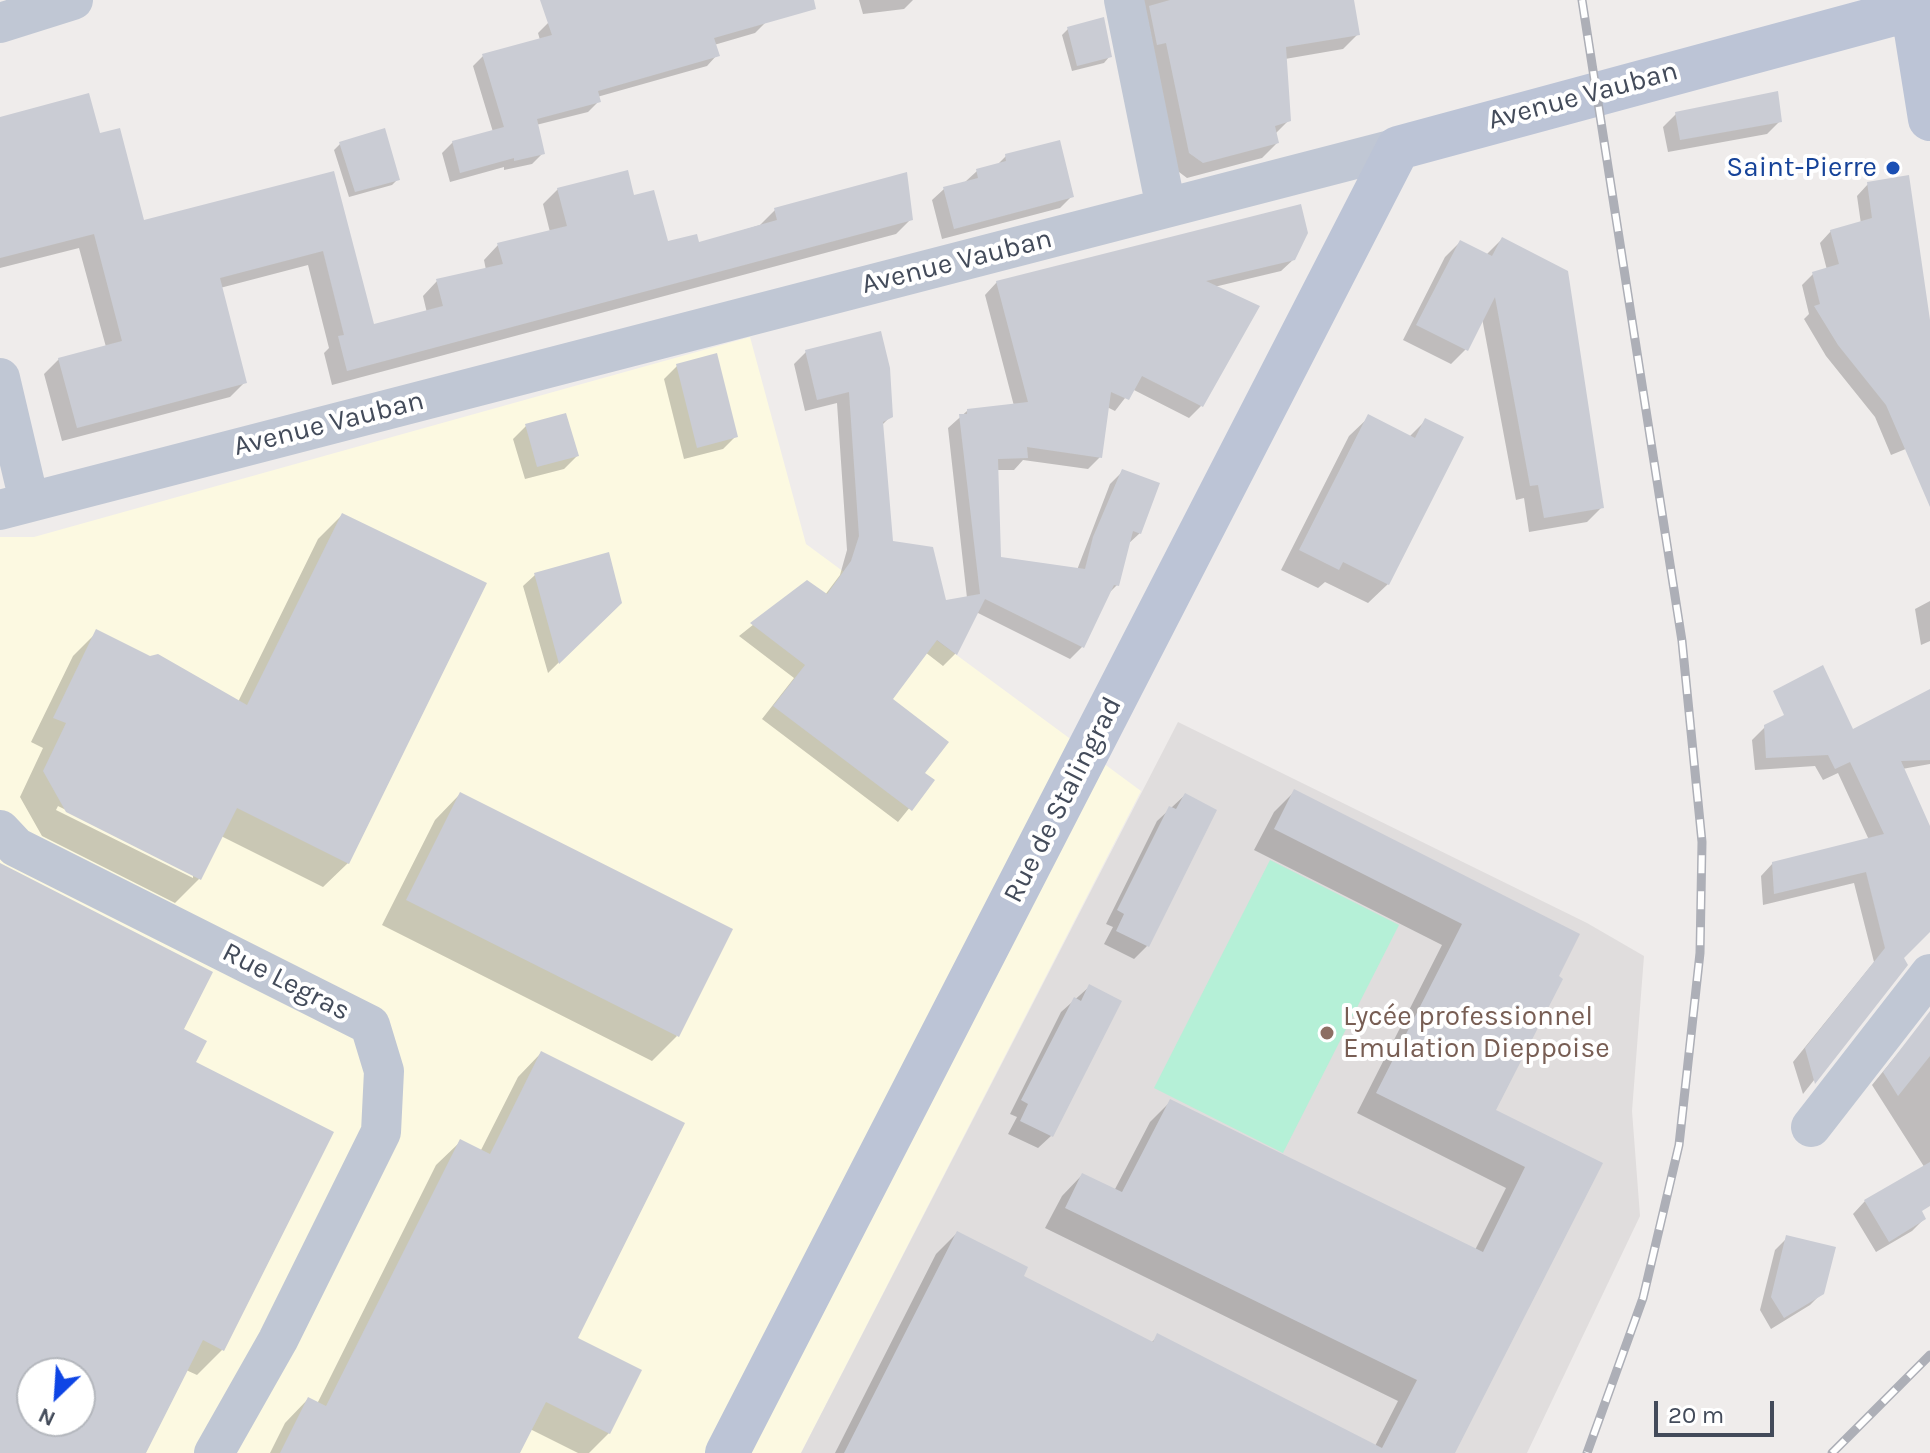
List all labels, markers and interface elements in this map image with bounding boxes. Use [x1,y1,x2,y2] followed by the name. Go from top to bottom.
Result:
[1485,55,1681,137] street label: Avenue Vauban
[1726,151,1877,185] place label: Saint-Pierre
[1884,159,1902,177] marker: Saint-Pierre
[858,222,1056,302] street label: Avenue Vauban
[230,384,428,464] street label: Avenue Vauban
[997,691,1129,909] street label: Rue de Stalingrad
[217,936,355,1028] street label: Rue Legras
[1343,1000,1610,1066] place label: Lycée professionnel Emulation Dieppoise
[1318,1024,1336,1042] marker: Lycée professionnel Emulation Dieppoise
[16,1357,96,1437] north arrow
[1658,1385,1778,1435] scale bar
[1668,1401,1724,1429] text: 20 m
[34,1402,59,1432] text: N

